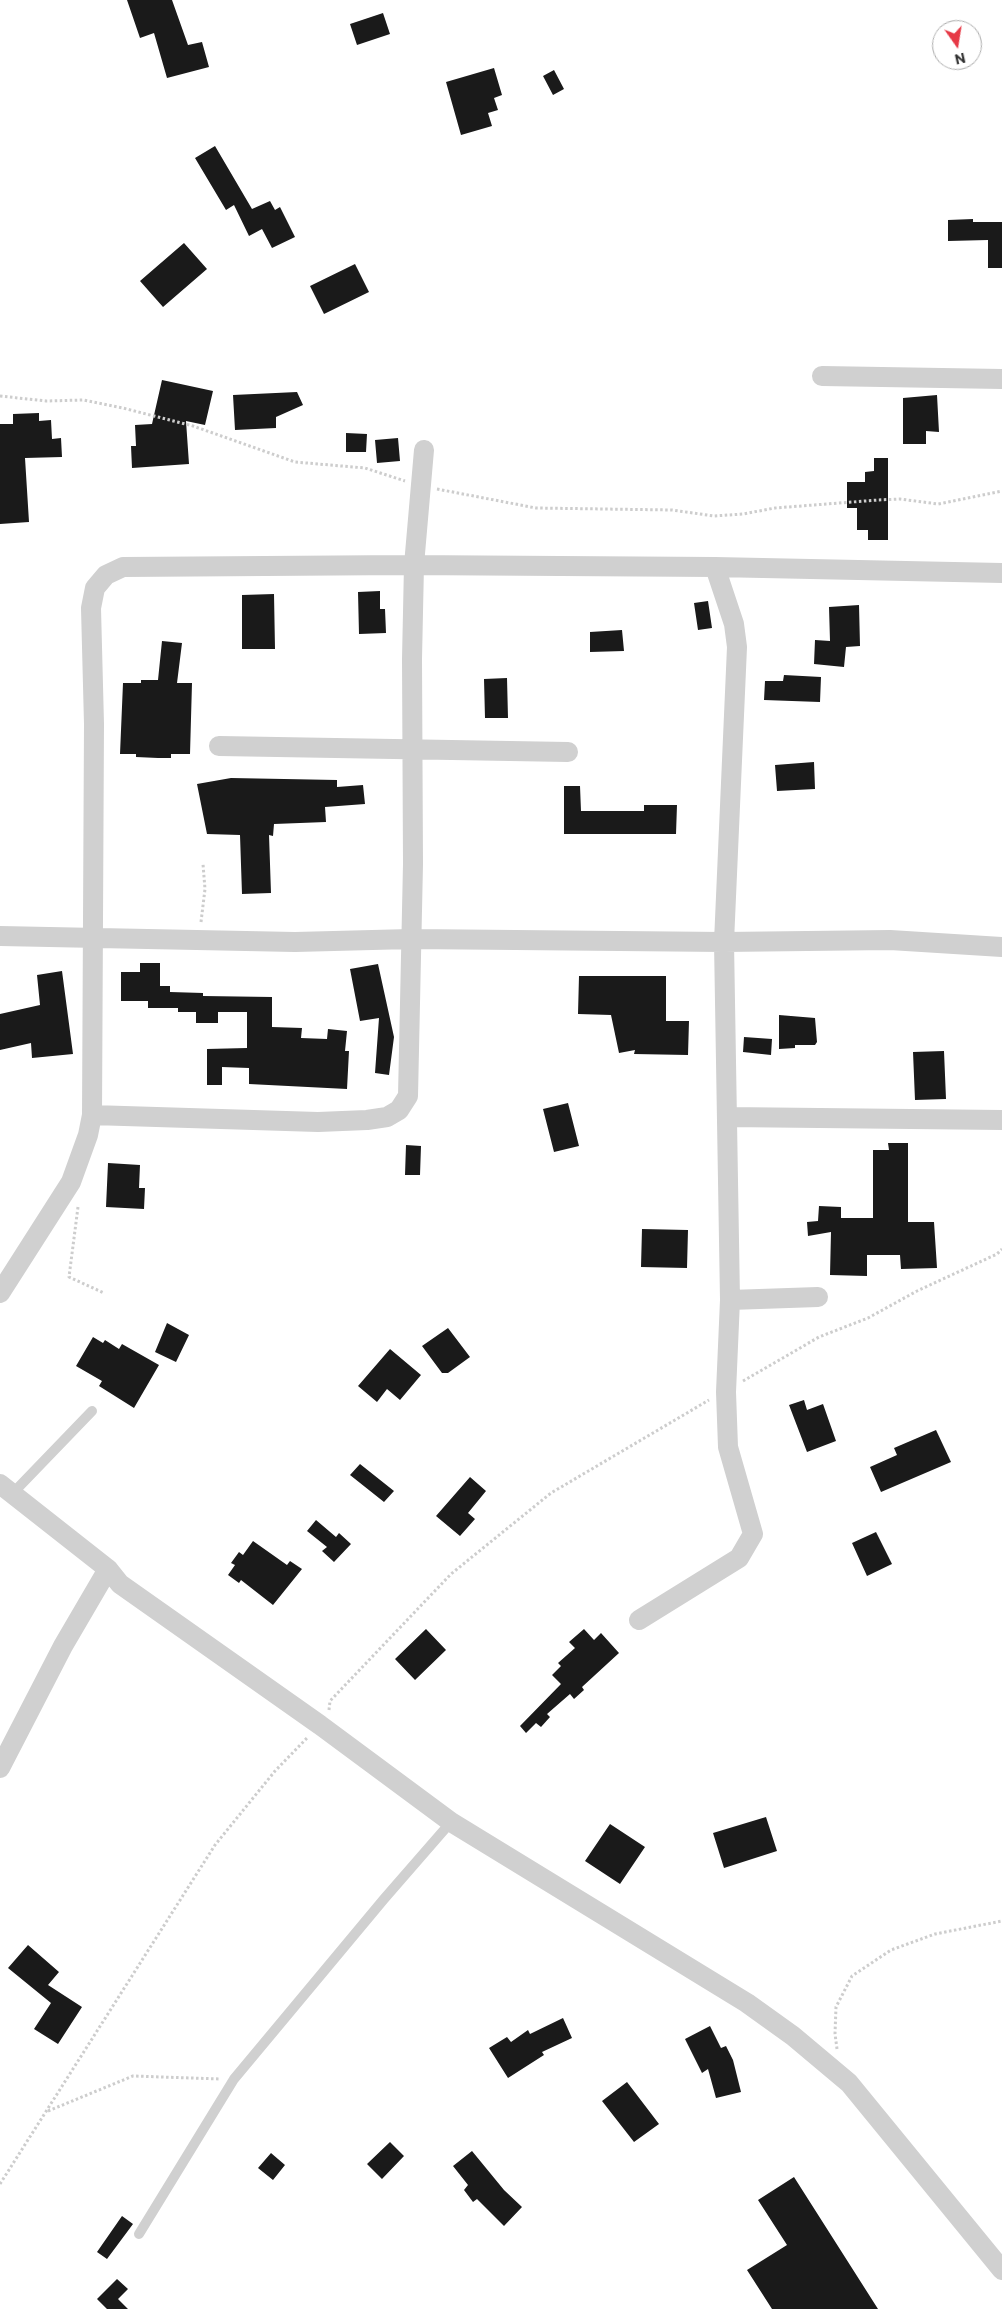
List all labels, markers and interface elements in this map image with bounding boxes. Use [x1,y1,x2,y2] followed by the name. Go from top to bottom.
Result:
[932,20,982,70] north arrow
[953,50,967,69] text: N

